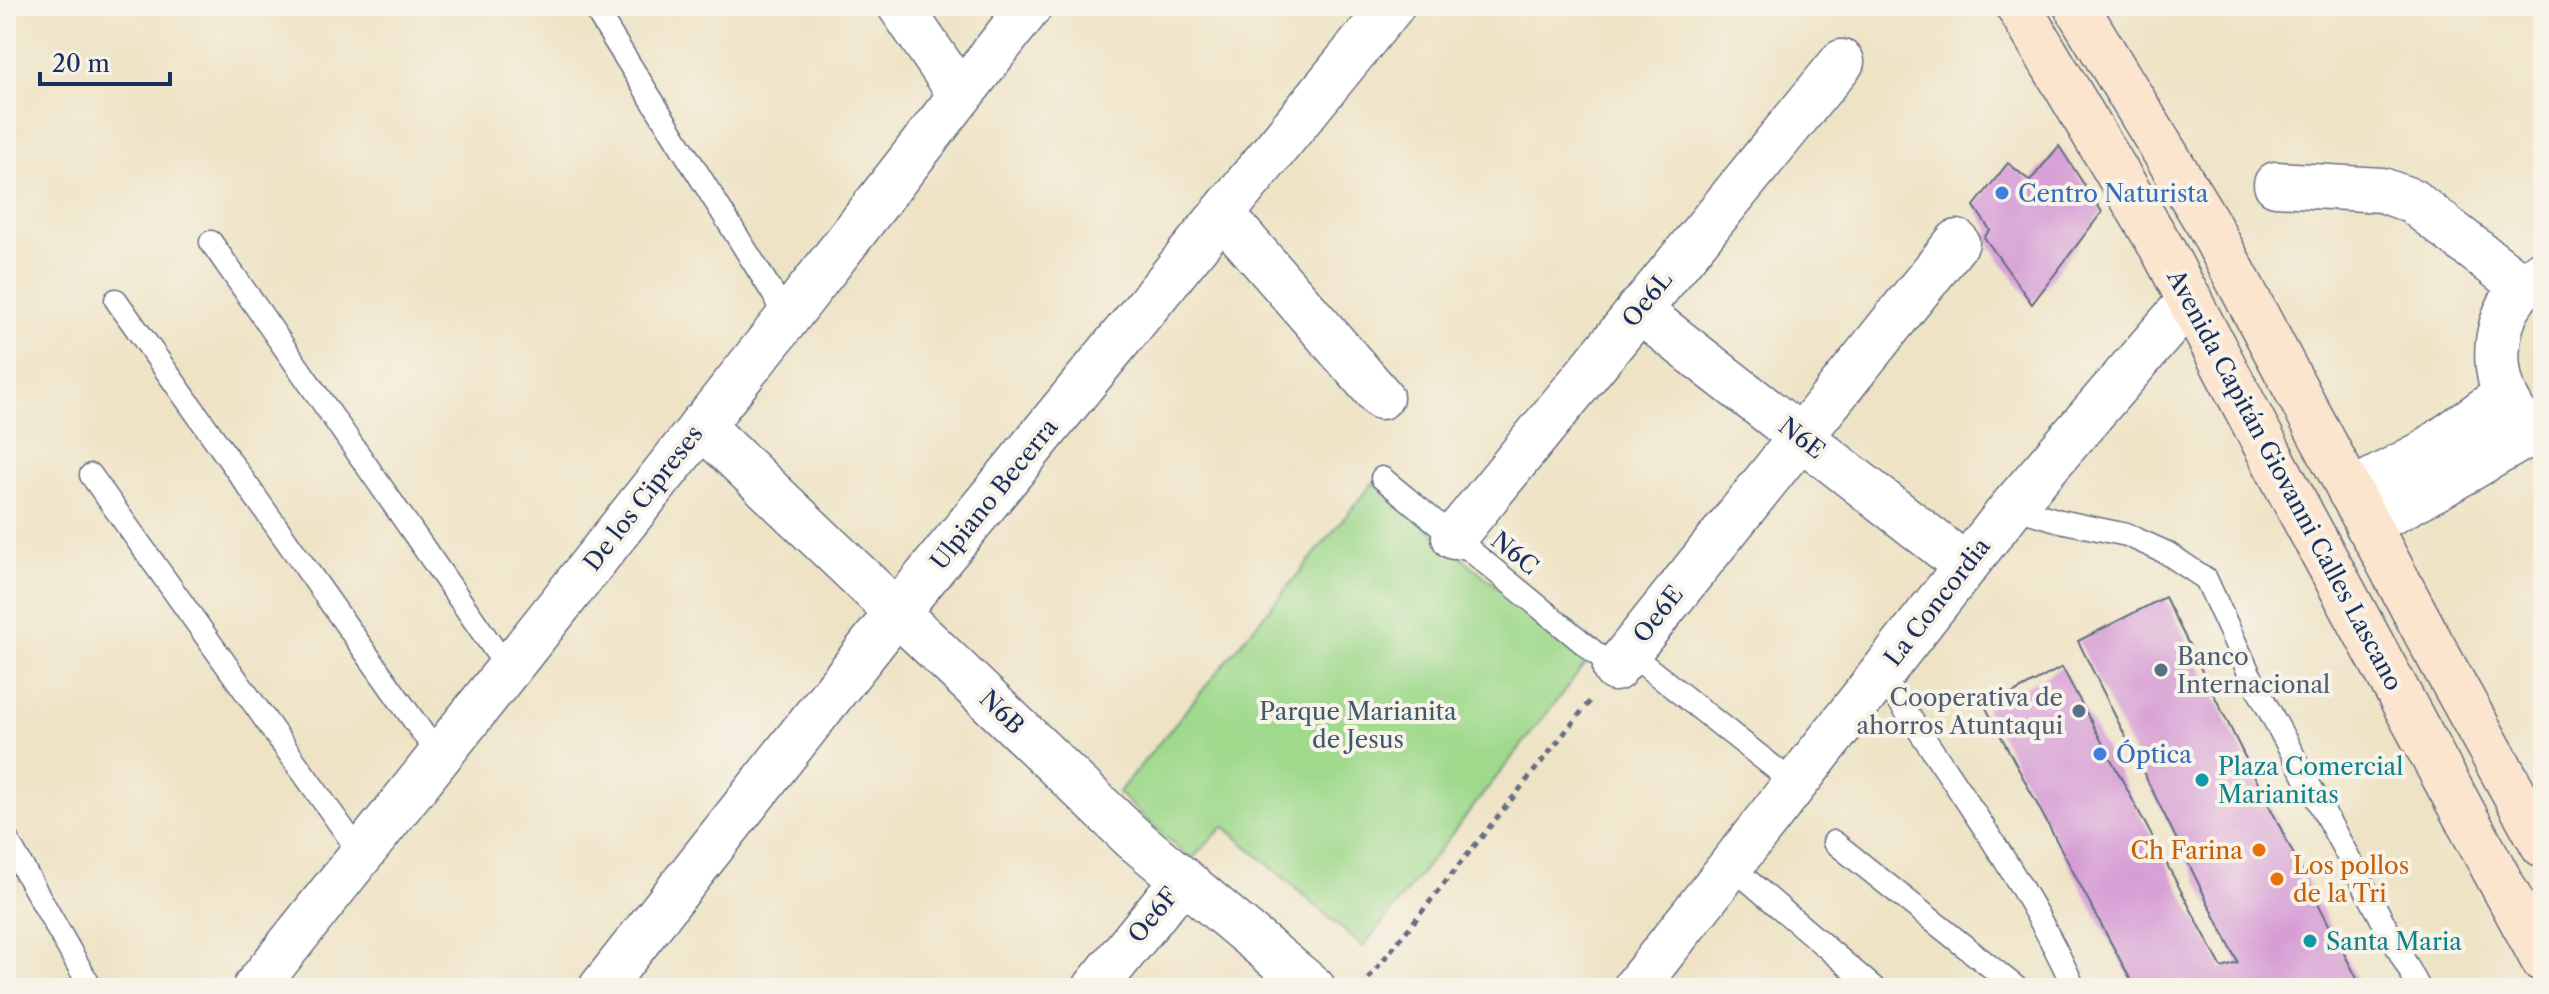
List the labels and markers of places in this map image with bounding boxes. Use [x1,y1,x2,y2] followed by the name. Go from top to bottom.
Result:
[2018,179,2209,208] place label: Centro Naturista
[1993,184,2011,202] marker: Centro Naturista
[2177,642,2330,699] place label: Banco Internacional
[2152,661,2170,679] marker: Banco Internacional
[1857,683,2063,740] place label: Cooperativa de ahorros Atuntaqui
[2070,702,2088,720] marker: Cooperativa de ahorros Atuntaqui
[2116,739,2192,769] place label: Óptica
[2091,745,2109,763] marker: Óptica
[2218,752,2403,809] place label: Plaza Comercial Marianitas
[2193,771,2211,789] marker: Plaza Comercial Marianitas
[2131,836,2243,865] place label: Ch Farina
[2250,841,2268,859] marker: Ch Farina
[2293,851,2409,908] place label: Los pollos de la Tri
[2268,870,2286,888] marker: Los pollos de la Tri
[2326,927,2462,956] place label: Santa Maria
[2301,932,2319,950] marker: Santa Maria

